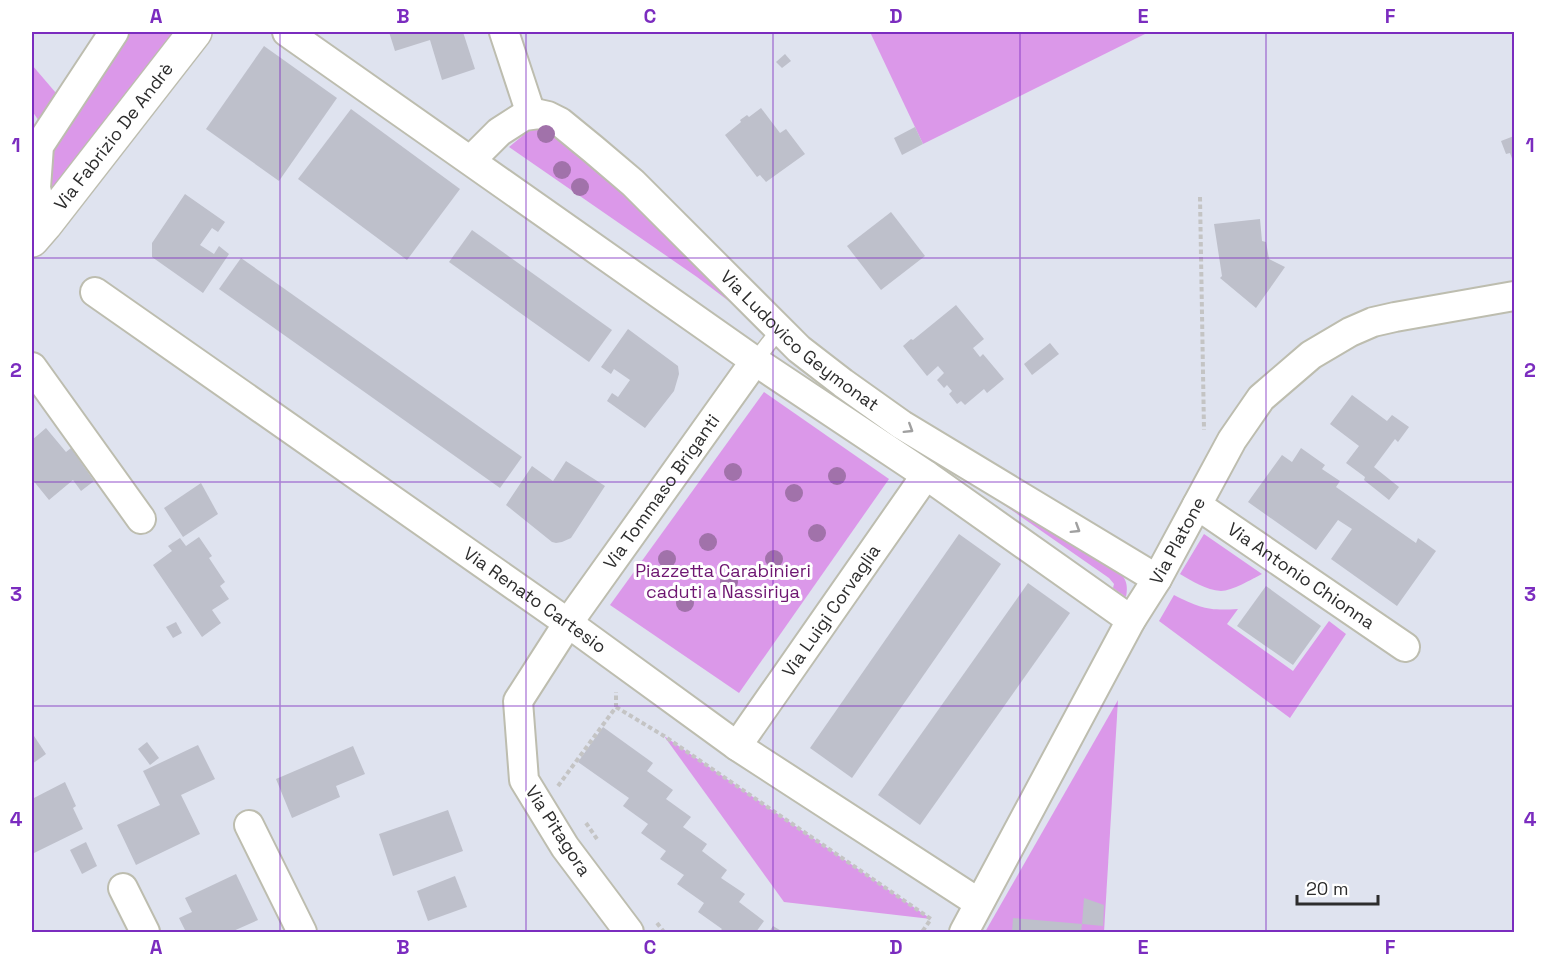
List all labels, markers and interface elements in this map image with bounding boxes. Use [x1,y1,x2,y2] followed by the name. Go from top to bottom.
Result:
[150,3,163,29] text: A
[396,3,410,29] text: B
[644,3,657,29] text: C
[889,3,903,29] text: D
[1137,3,1149,29] text: E
[1385,3,1396,29] text: F
[49,58,178,215] street label: Via Fabrizio De Andrè
[11,132,21,158] text: 1
[1525,132,1535,158] text: 1
[716,265,884,416] street label: Via Ludovico Geymonat
[10,357,22,383] text: 2
[1524,357,1536,383] text: 2
[598,410,724,574] street label: Via Tommaso Briganti
[903,421,913,433] one-way arrow
[1144,493,1210,588] street label: Via Platone
[1223,517,1379,634] street label: Via Antonio Chionna
[1070,521,1080,533] one-way arrow
[777,540,885,681] street label: Via Luigi Corvaglia
[459,541,611,658] street label: Via Renato Cartesio
[635,559,811,603] park label: Piazzetta Carabinieri caduti a Nassiriya
[10,581,22,607] text: 3
[1524,581,1536,607] text: 3
[521,781,596,880] street label: Via Pitagora
[10,806,23,832] text: 4
[1524,806,1537,832] text: 4
[1297,868,1378,906] scale bar
[1306,877,1349,900] text: 20 m
[150,934,163,960] text: A
[396,934,410,960] text: B
[644,934,657,960] text: C
[889,934,903,960] text: D
[1137,934,1149,960] text: E
[1385,934,1396,960] text: F

